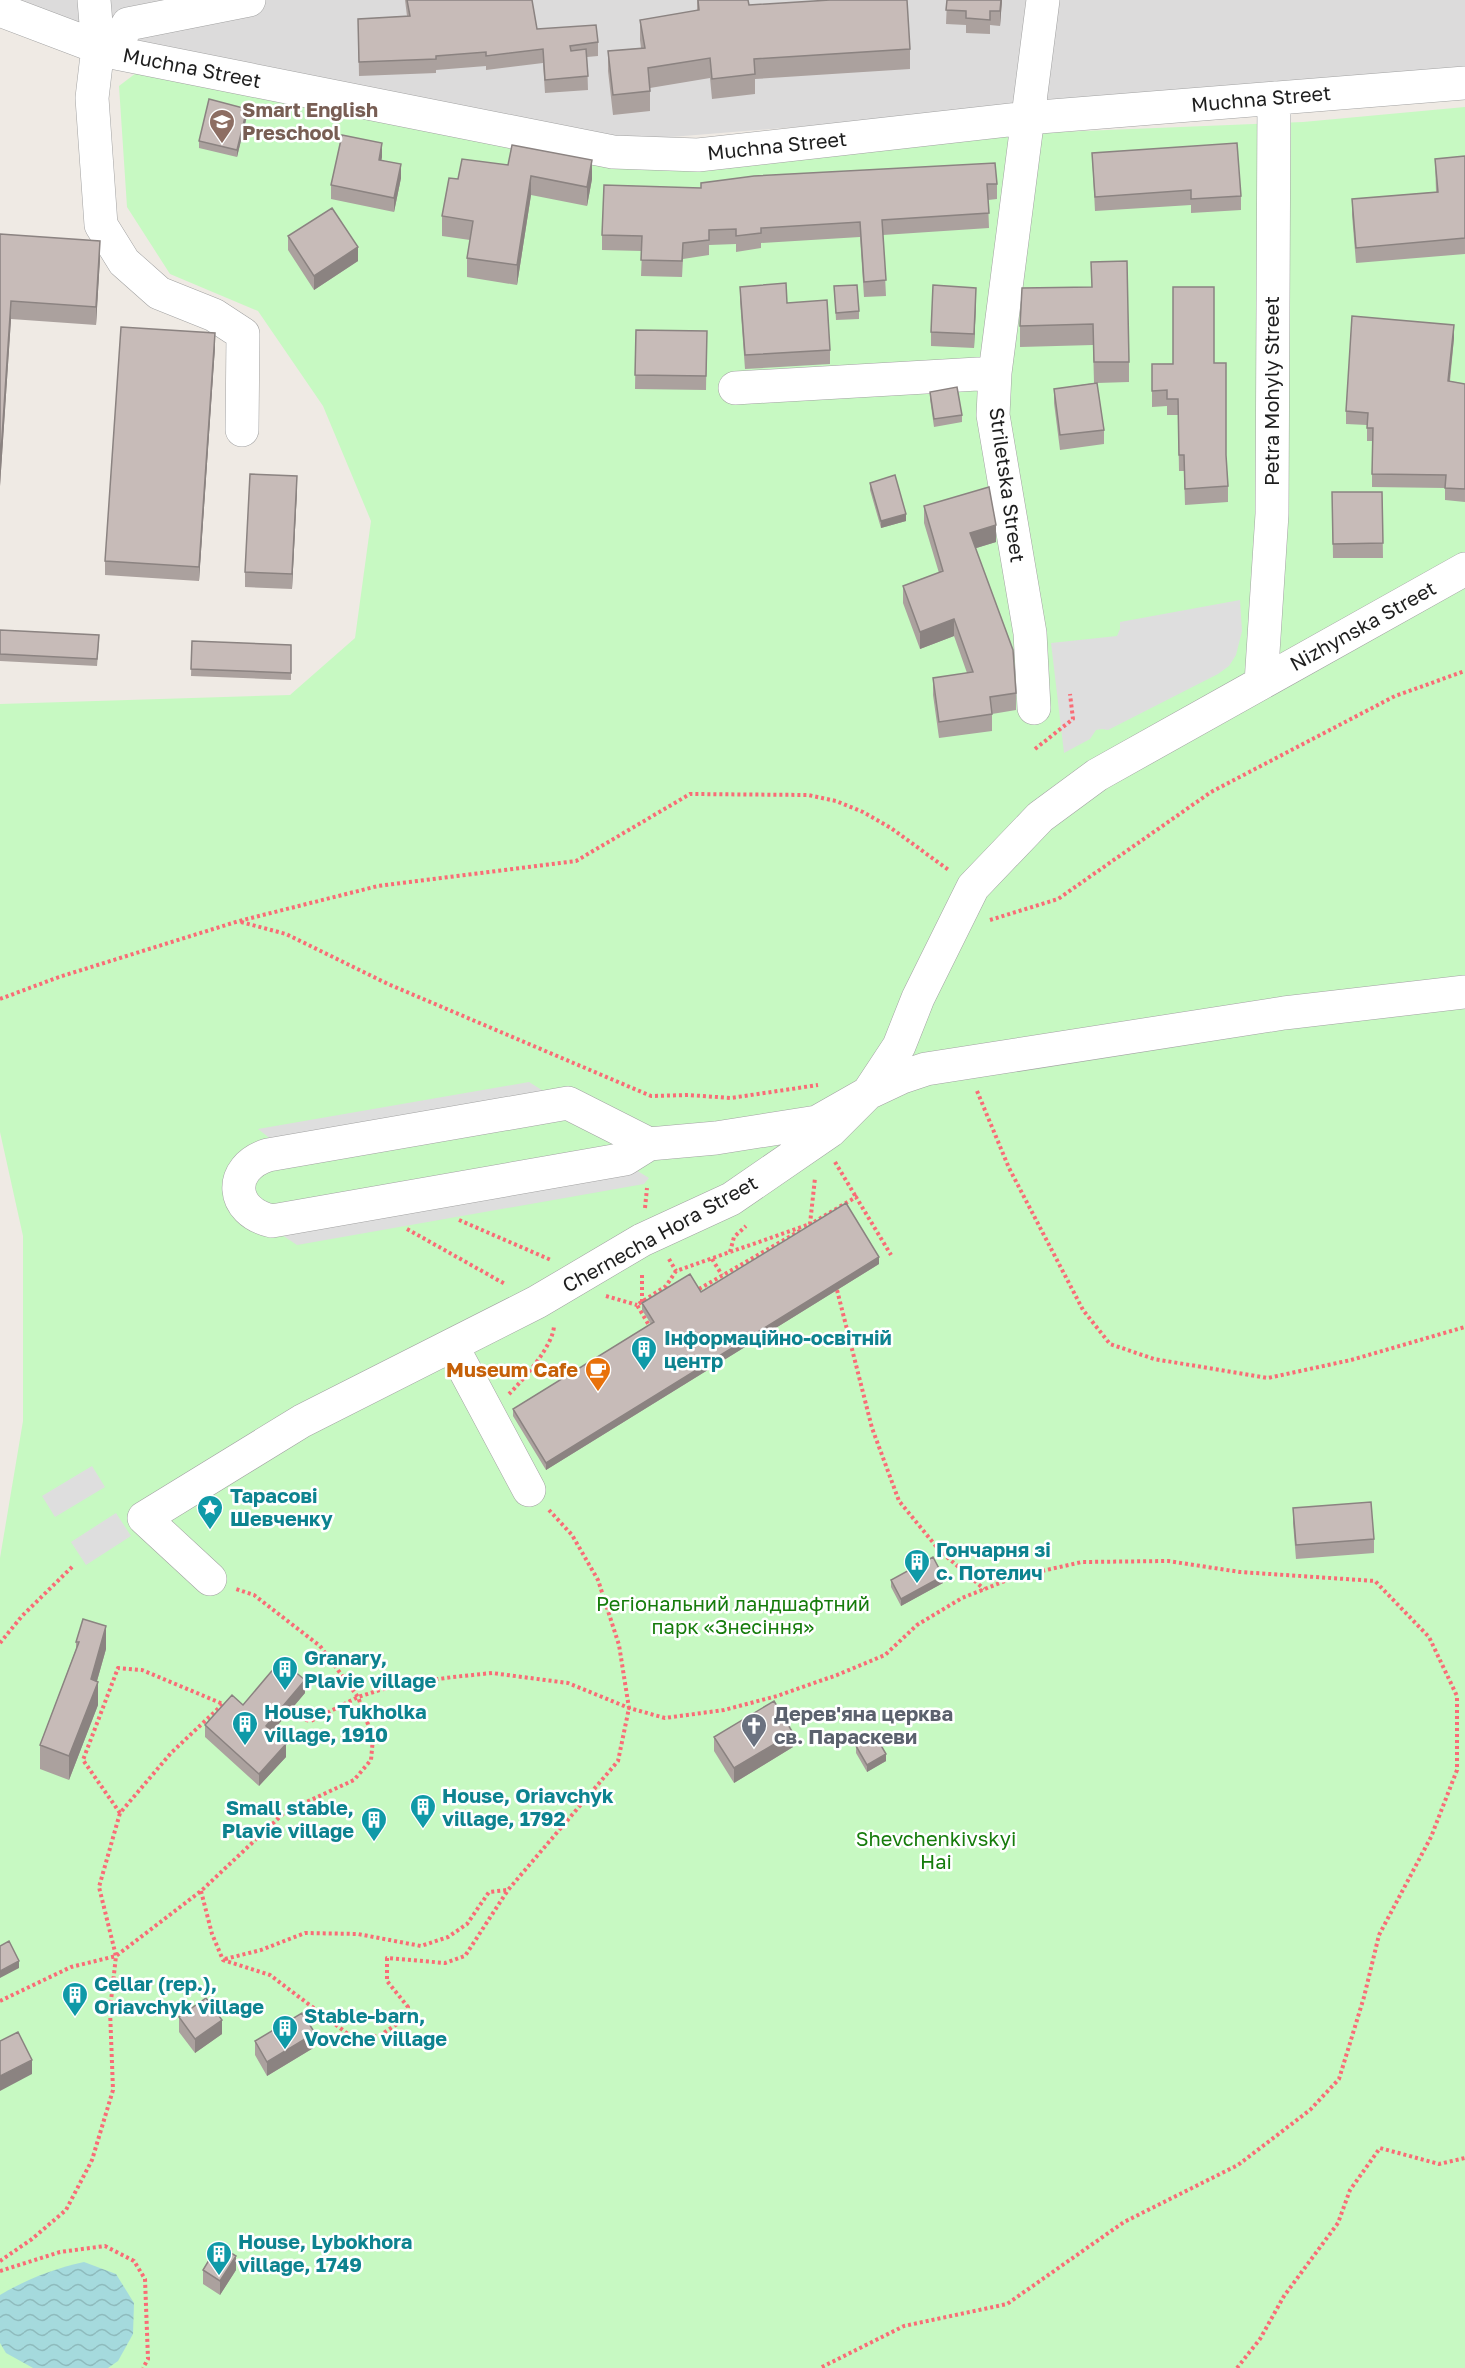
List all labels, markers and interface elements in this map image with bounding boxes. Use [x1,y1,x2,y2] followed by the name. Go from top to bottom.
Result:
[121,42,263,92] street label: Muchna Street
[1190,80,1332,116] street label: Muchna Street
[242,97,378,144] place label: Smart English Preschool
[207,107,237,145] school or university icon: Smart English Preschool
[706,126,848,164] street label: Muchna Street
[1259,296,1283,486] street label: Petra Mohyly Street
[985,406,1031,564] street label: Striletska Street
[1285,575,1440,675] street label: Nizhynska Street
[558,1170,761,1297] street label: Chernecha Hora Street
[664,1325,892,1372] place label: Інформаційно-освітній центр
[629,1334,659,1372] building icon: Інформаційно-освітній центр
[583,1355,613,1393] cafe icon: Museum Cafe
[446,1357,578,1381] place label: Museum Cafe
[230,1483,333,1530] place label: Тарасові Шевченку
[195,1493,225,1531] place icon: Тарасові Шевченку
[936,1537,1051,1584] place label: Гончарня зі с. Потелич
[902,1547,932,1585] building icon: Гончарня зі с. Потелич
[596,1591,870,1638] park label: Регіональний ландшафтний парк «Знесіння»
[304,1645,436,1692] place label: Granary, Plavie village
[270,1654,300,1692] building icon: Granary, Plavie village
[264,1699,427,1746] place label: House, Tukholka village, 1910
[774,1701,953,1748] place label: Дерев'яна церква св. Параскеви
[230,1709,260,1747] building icon: House, Tukholka village, 1910
[739,1711,769,1749] church icon: Дерев'яна церква св. Параскеви
[442,1783,614,1830] place label: House, Oriavchyk village, 1792
[408,1792,438,1830] building icon: House, Oriavchyk village, 1792
[222,1795,354,1842] place label: Small stable, Plavie village
[359,1805,389,1843] building icon: Small stable, Plavie village
[856,1826,1016,1873] park label: Shevchenkivskyi Hai
[94,1971,264,2018] place label: Cellar (rep.), Oriavchyk village
[60,1980,90,2018] building icon: Cellar (rep.), Oriavchyk village
[304,2003,447,2050] place label: Stable-barn, Vovche village
[270,2013,300,2051] building icon: Stable-barn, Vovche village
[238,2229,412,2276] place label: House, Lybokhora village, 1749
[204,2239,234,2277] building icon: House, Lybokhora village, 1749

